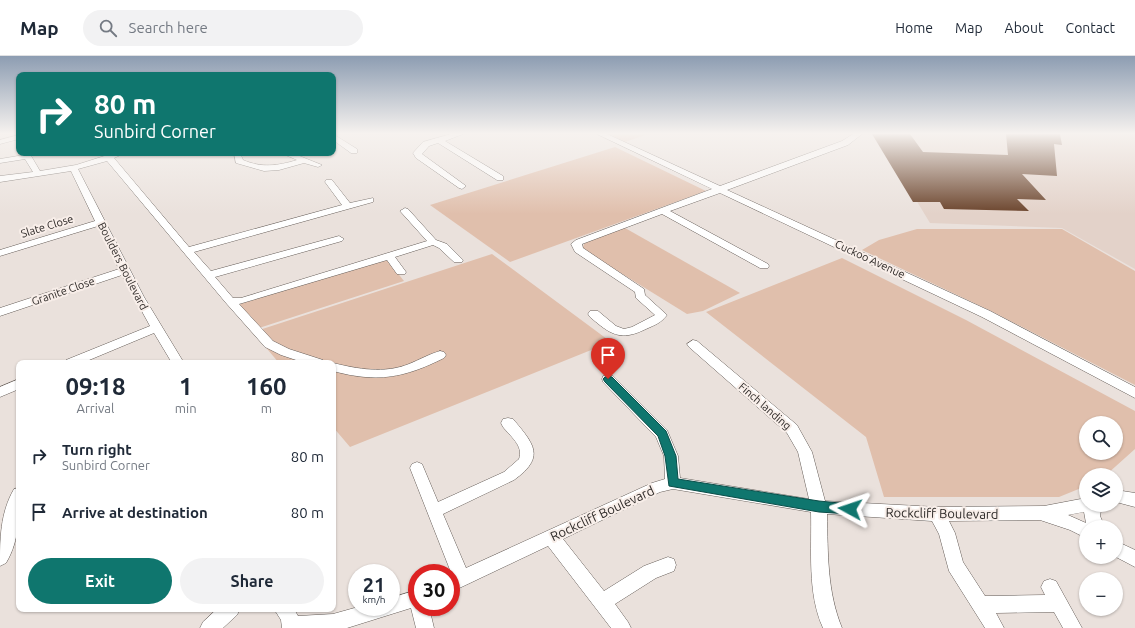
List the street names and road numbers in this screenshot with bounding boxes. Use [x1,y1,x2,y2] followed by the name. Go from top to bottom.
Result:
[19,212,75,240] street label: Slate Close
[96,220,150,312] street label: Boulders Boulevard
[833,238,907,280] street label: Cuckoo Avenue
[30,275,96,307] street label: Granite Close
[736,380,794,432] street label: Finch landing
[548,483,656,543] street label: Rockcliff Boulevard
[885,505,999,521] street label: Rockcliff Boulevard

